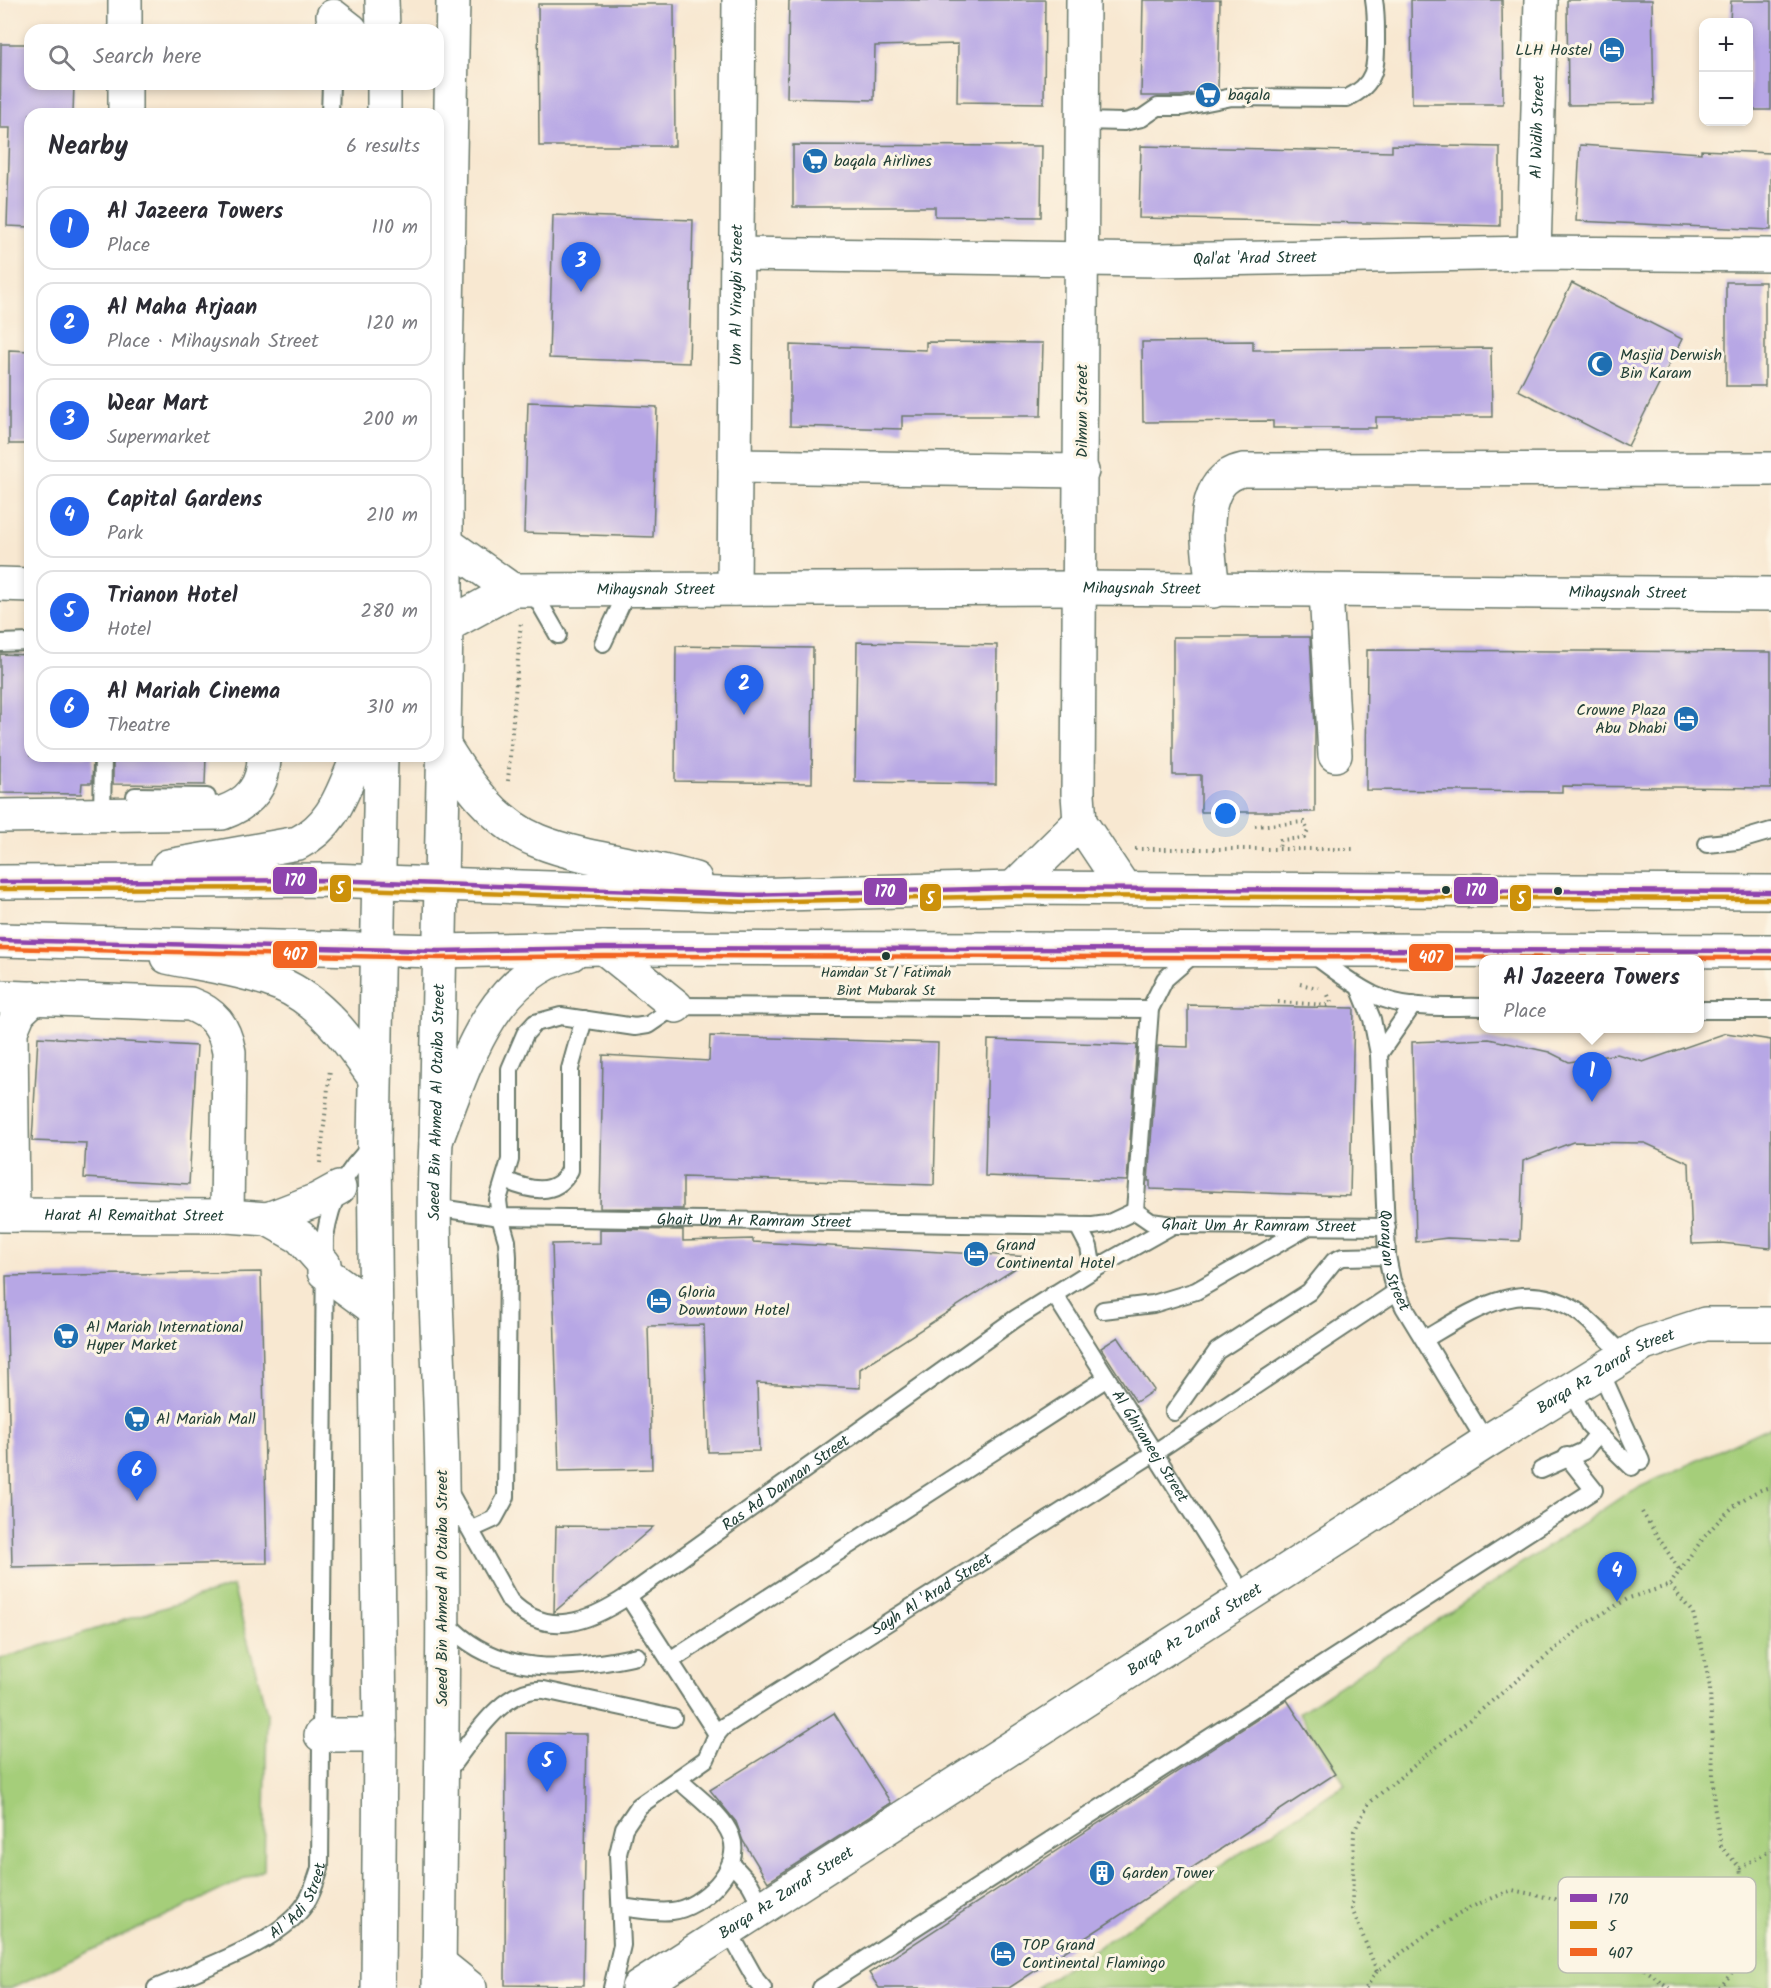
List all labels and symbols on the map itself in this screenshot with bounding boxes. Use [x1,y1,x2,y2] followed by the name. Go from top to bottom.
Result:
[1597,35,1627,65] hotel icon: LLH Hostel
[1515,38,1592,63] place label: LLH Hostel
[1524,74,1551,179] street label: Al Widih Street
[1193,80,1223,110] supermarket icon: baqala
[1228,83,1270,108] place label: baqala
[800,146,830,176] supermarket icon: baqala Airlines
[834,149,932,174] place label: baqala Airlines
[723,223,750,366] street label: Um Al Yiraybi Street
[562,242,600,292] pin: 3
[1193,245,1318,272] street label: Qal'at 'Arad Street
[1620,343,1722,386] place label: Masjid Derwish Bin Karam
[1585,349,1615,379] mosque icon: Masjid Derwish Bin Karam
[1070,363,1095,458] street label: Dilmun Street
[1082,576,1202,602] street label: Mihaysnah Street
[597,577,716,602] street label: Mihaysnah Street
[1568,580,1688,606] street label: Mihaysnah Street
[724,666,764,715] pin: 2
[1576,698,1667,741] place label: Crowne Plaza Abu Dhabi
[1671,704,1701,734] hotel icon: Crowne Plaza Abu Dhabi
[1211,799,1240,828] your location
[272,866,318,895] line badge: 170
[285,869,306,894] text: 170
[329,874,352,903] line badge: 5
[1453,876,1499,905] line badge: 170
[335,877,346,902] text: 5
[863,877,908,906] line badge: 170
[1466,879,1487,904] text: 170
[875,880,896,905] text: 170
[919,883,942,912] line badge: 5
[1440,884,1452,896] unlabelled marker
[1509,884,1532,912] line badge: 5
[1552,885,1564,897] unlabelled marker
[925,887,936,912] text: 5
[1516,887,1527,912] text: 5
[272,940,318,969] line badge: 407
[283,943,308,968] text: 407
[1408,943,1454,972] line badge: 407
[1419,946,1444,971] text: 407
[880,950,892,962] marker: Hamdan St / Fatimah Bint Mubarak St
[821,962,951,1002] place label: Hamdan St / Fatimah Bint Mubarak St
[422,983,452,1221] street label: Saeed Bin Ahmed Al Otaiba Street
[1572,1052,1612,1102] pin: 1
[44,1203,225,1228] street label: Harat Al Remaithat Street
[657,1207,853,1235] street label: Ghait Um Ar Ramram Street
[1373,1209,1417,1317] street label: Qaray'an Street
[1160,1211,1357,1239] street label: Ghait Um Ar Ramram Street
[996,1233,1115,1276] place label: Grand Continental Hotel
[961,1239,991,1269] hotel icon: Grand Continental Hotel
[678,1280,789,1323] place label: Gloria Downtown Hotel
[644,1286,674,1316] hotel icon: Gloria Downtown Hotel
[86,1315,243,1358] place label: Al Mariah International Hyper Market
[51,1321,81,1351] supermarket icon: Al Mariah International Hyper Market
[1531,1322,1679,1420] street label: Barqa Az Zarraf Street
[1105,1385,1196,1508] street label: Al Ghiraneej Street
[122,1404,152,1434] supermarket icon: Al Mariah Mall
[156,1407,256,1432] place label: Al Mariah Mall
[717,1428,856,1537] street label: Ras Ad Dannan Street
[118,1452,156,1501] pin: 6
[430,1469,455,1706] street label: Saeed Bin Ahmed Al Otaiba Street
[866,1546,997,1642] street label: Sayh Al 'Arad Street
[1598,1552,1636,1602] pin: 4
[1122,1576,1268,1682] street label: Barqa Az Zarraf Street
[528,1742,566,1792] pin: 5
[713,1839,859,1946] street label: Barqa Az Zarraf Street
[1087,1858,1117,1888] building icon: Garden Tower
[1122,1861,1215,1886] place label: Garden Tower
[264,1862,333,1946] street label: Al 'Adi Street
[1558,1877,1756,1973] legend
[1608,1887,1628,1912] text: 170
[1608,1914,1618,1939] text: 5
[1022,1933,1165,1976] place label: TOP Grand Continental Flamingo
[988,1939,1018,1969] hotel icon: TOP Grand Continental Flamingo
[1608,1941,1633,1966] text: 407

